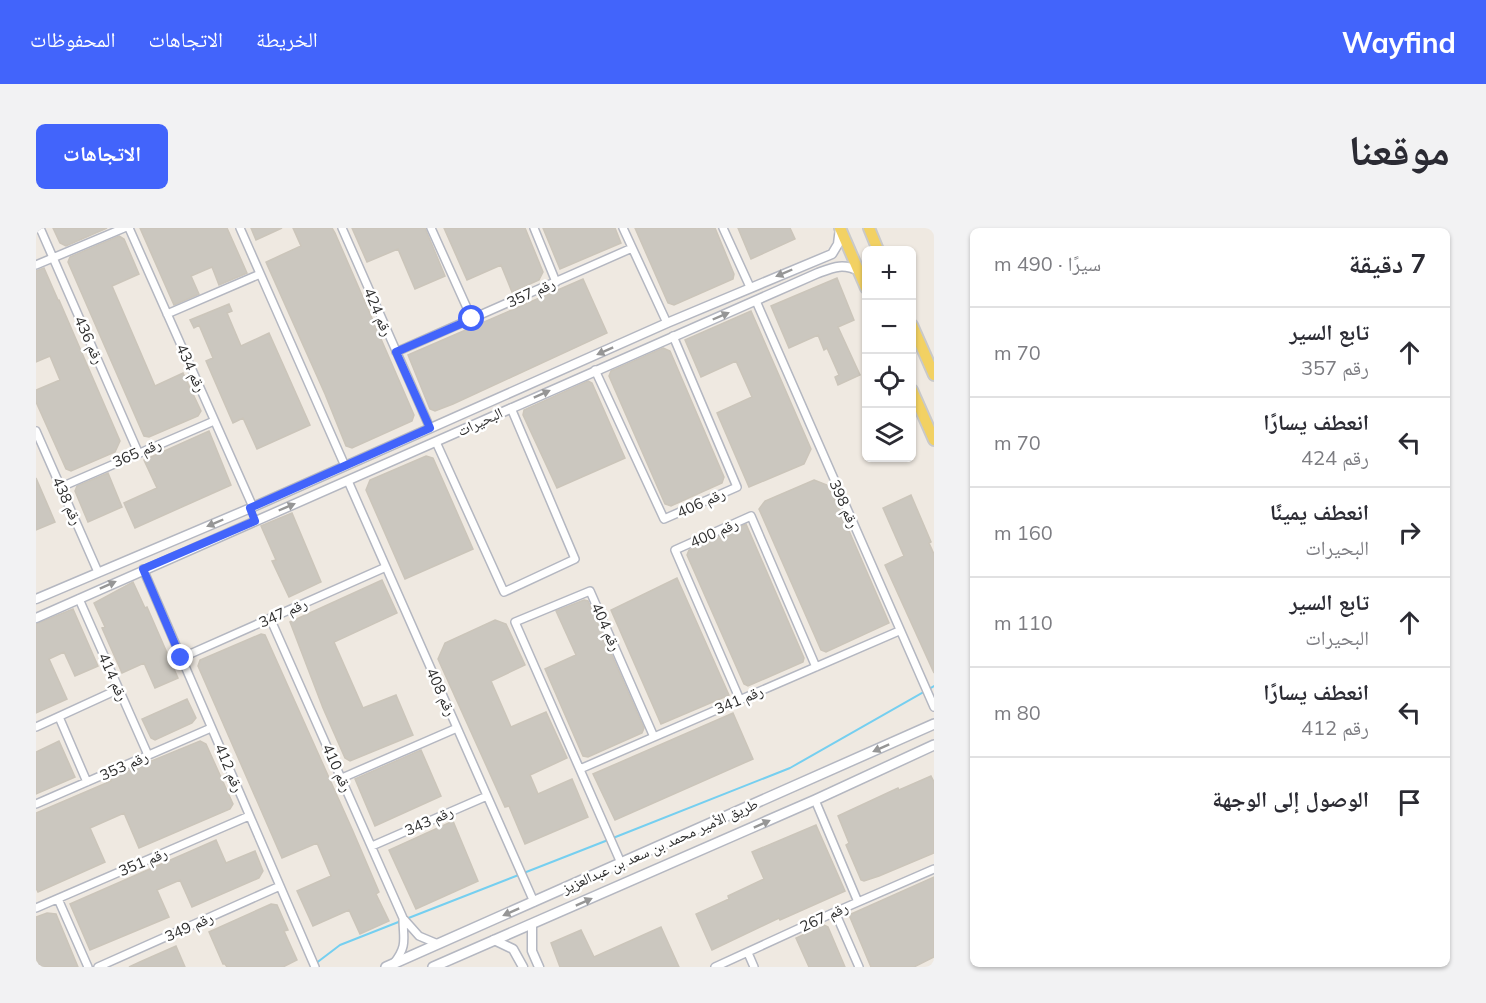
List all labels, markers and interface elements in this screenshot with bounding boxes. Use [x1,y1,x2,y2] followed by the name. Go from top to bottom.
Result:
[1342,25,1456,60] text: Wayfind
[30,26,115,52] text: المحفوظات
[148,26,223,52] text: الاتجاهات
[256,26,318,52] text: الخريطة
[1349,123,1450,176] text: موقعنا
[36,124,168,189] button: الاتجاهات
[862,246,916,462] map controls
[862,246,916,300] button: +
[1349,247,1426,280] text: 7 دقيقة
[994,251,1101,276] text: سيرًا · 490 m
[775,269,793,278] one-way arrow
[504,273,559,312] street label: رقم 357
[359,285,397,340] street label: رقم 424
[862,300,916,354] button: −
[458,305,484,331] route start
[712,311,729,320] one-way arrow
[70,313,109,368] street label: رقم 436
[1290,318,1369,346] text: تابع السير
[1393,336,1426,369] icon: ahead
[994,340,1041,365] text: 70 m
[172,341,211,396] street label: رقم 434
[596,347,614,356] one-way arrow
[862,354,916,408] button: locate
[1301,355,1369,380] text: رقم 357
[534,389,552,399] one-way arrow
[454,403,505,440] street label: البحيرات
[862,408,916,462] button: layers
[1263,408,1369,436] text: انعطف يسارًا
[1393,426,1426,459] icon: left
[994,430,1041,455] text: 70 m
[110,434,165,472] street label: رقم 365
[1301,445,1369,470] text: رقم 424
[48,474,87,529] street label: رقم 438
[825,477,864,532] street label: رقم 398
[674,483,729,522] street label: رقم 406
[1270,498,1369,526] text: انعطف يمينًا
[279,503,296,512] one-way arrow
[687,513,742,552] street label: رقم 400
[1393,516,1426,549] icon: right
[206,519,224,528] one-way arrow
[994,520,1053,545] text: 160 m
[1305,535,1369,560] text: البحيرات
[100,580,118,590] one-way arrow
[1290,588,1369,616] text: تابع السير
[256,593,311,632] street label: رقم 347
[587,600,626,655] street label: رقم 404
[1393,606,1426,639] icon: ahead
[994,610,1053,635] text: 110 m
[1305,625,1369,650] text: البحيرات
[167,644,193,670] route end
[94,650,133,705] street label: رقم 414
[422,665,461,720] street label: رقم 408
[1263,678,1369,706] text: انعطف يسارًا
[712,681,767,719] street label: رقم 341
[1393,696,1426,729] icon: left
[994,700,1041,725] text: 80 m
[1301,715,1369,740] text: رقم 412
[210,741,248,796] street label: رقم 412
[318,741,357,796] street label: رقم 410
[871,743,889,753] one-way arrow
[97,746,152,785] street label: رقم 353
[1212,785,1369,813] text: الوصول إلى الوجهة
[1393,786,1426,819] icon: arrive
[558,794,761,899] street label: طريق الأمير محمد بن سعد بن عبدالعزيز
[402,801,457,840] street label: رقم 343
[753,818,771,828] one-way arrow
[116,843,171,881] street label: رقم 351
[797,897,851,937] street label: رقم 267
[575,898,592,907] one-way arrow
[162,907,217,946] street label: رقم 349
[502,908,519,917] one-way arrow

